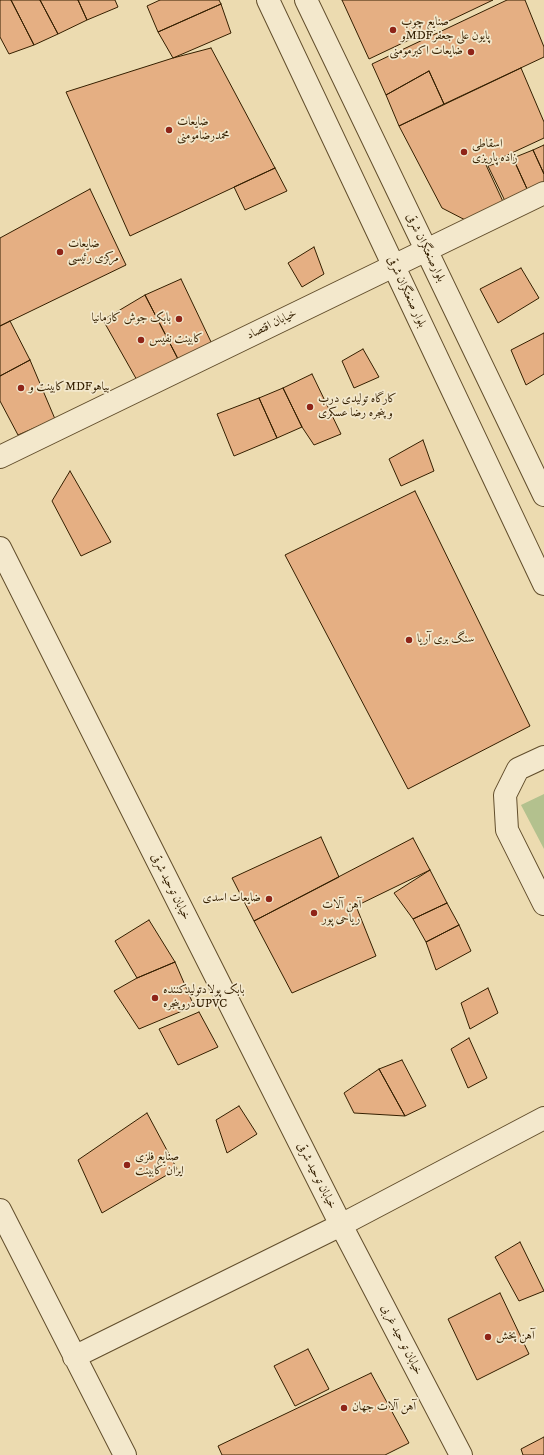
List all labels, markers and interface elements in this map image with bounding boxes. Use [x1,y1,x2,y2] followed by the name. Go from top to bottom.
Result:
[401,16,490,44] place label: صنایع چوب وMDFپایون علی جعفر
[388,25,398,35] marker: صنایع چوب وMDFپایون علی جعفر
[389,45,463,59] place label: ضایعات اکبرمومنی
[466,47,476,57] marker: ضایعات اکبرمومنی
[177,116,230,144] place label: ضایعات محمدرضامومنی
[164,125,174,135] marker: ضایعات محمدرضامومنی
[472,138,517,166] place label: اسقاطی زاده پاریزی
[459,147,469,157] marker: اسقاطی زاده پاریزی
[402,211,448,285] street label: بلوارصنعتگران شرقی
[68,238,119,266] place label: ضایعات مرکزی رئیسی
[55,247,65,257] marker: ضایعات مرکزی رئیسی
[383,254,429,330] street label: بلوار صنعتگران شرقی
[245,307,299,343] street label: خیابان اقتصاد
[92,312,171,326] place label: بابک جوش کارمانیا
[174,314,184,324] marker: بابک جوش کارمانیا
[149,333,203,347] place label: کابینت نفیس
[136,335,146,345] marker: کابینت نفیس
[29,381,109,395] place label: کابینت وMDFبیاهو
[16,383,26,393] marker: کابینت وMDFبیاهو
[318,393,397,421] place label: کارگاه تولیدی درب و پنجره رضا عسکری
[305,402,315,412] marker: کارگاه تولیدی درب و پنجره رضا عسکری
[417,633,474,647] place label: سنگ بری آریا
[404,635,414,645] marker: سنگ بری آریا
[147,851,193,923] street label: خیابان توحید شرقی
[203,892,261,906] place label: ضایعات اسدی
[264,894,274,904] marker: ضایعات اسدی
[322,899,361,927] place label: آهن آلات ریاحی پور
[309,908,319,918] marker: آهن آلات ریاحی پور
[163,984,245,1012] place label: بابک پولادتولیدکننده دروپنجرهUPVC
[150,993,160,1003] marker: بابک پولادتولیدکننده دروپنجرهUPVC
[293,1140,339,1212] street label: خیابان توحید شرقی
[135,1151,184,1179] place label: صنایع فلزی ایران کابینت
[122,1160,132,1170] marker: صنایع فلزی ایران کابینت
[377,1302,425,1378] street label: خیابان تو حید غربی
[496,1330,535,1344] place label: آهن پخش
[483,1332,493,1342] marker: آهن پخش
[352,1401,416,1415] place label: آهن آلات جهان
[339,1403,349,1413] marker: آهن آلات جهان

